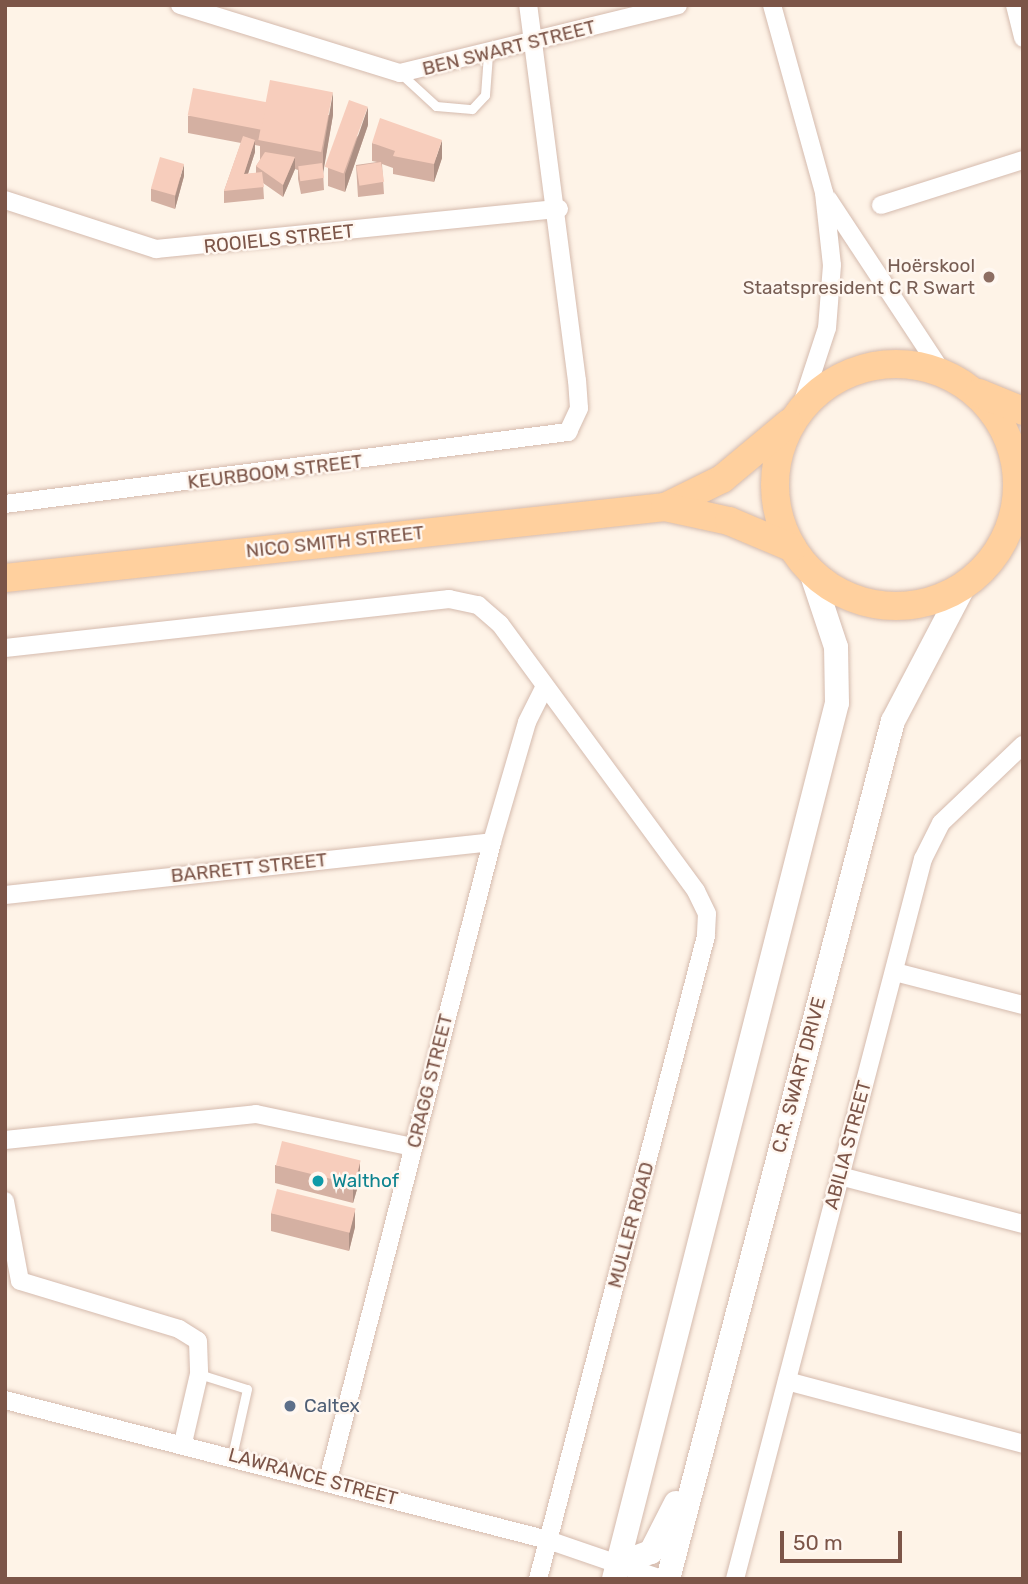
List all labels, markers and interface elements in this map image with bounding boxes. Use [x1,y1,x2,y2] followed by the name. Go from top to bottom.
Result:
[420,15,598,81] street label: BEN SWART STREET
[203,220,355,258] street label: ROOIELS STREET
[743,255,975,299] place label: Hoërskool Staatspresident C R Swart
[981,269,997,285] marker: Hoërskool Staatspresident C R Swart
[186,450,364,494] street label: KEURBOOM STREET
[245,521,425,563] street label: NICO SMITH STREET
[170,848,328,888] street label: BARRETT STREET
[767,994,831,1156] street label: C.R. SWART DRIVE
[402,1012,458,1150] street label: CRAGG STREET
[820,1078,876,1212] street label: ABILIA STREET
[603,1160,659,1290] street label: MULLER ROAD
[332,1170,399,1192] place label: Walthof
[310,1173,326,1189] marker: Walthof
[304,1395,360,1417] place label: Caltex
[282,1398,298,1414] marker: Caltex
[226,1443,400,1511] street label: LAWRANCE STREET
[783,1518,906,1562] scale bar
[793,1530,843,1555] text: 50 m

